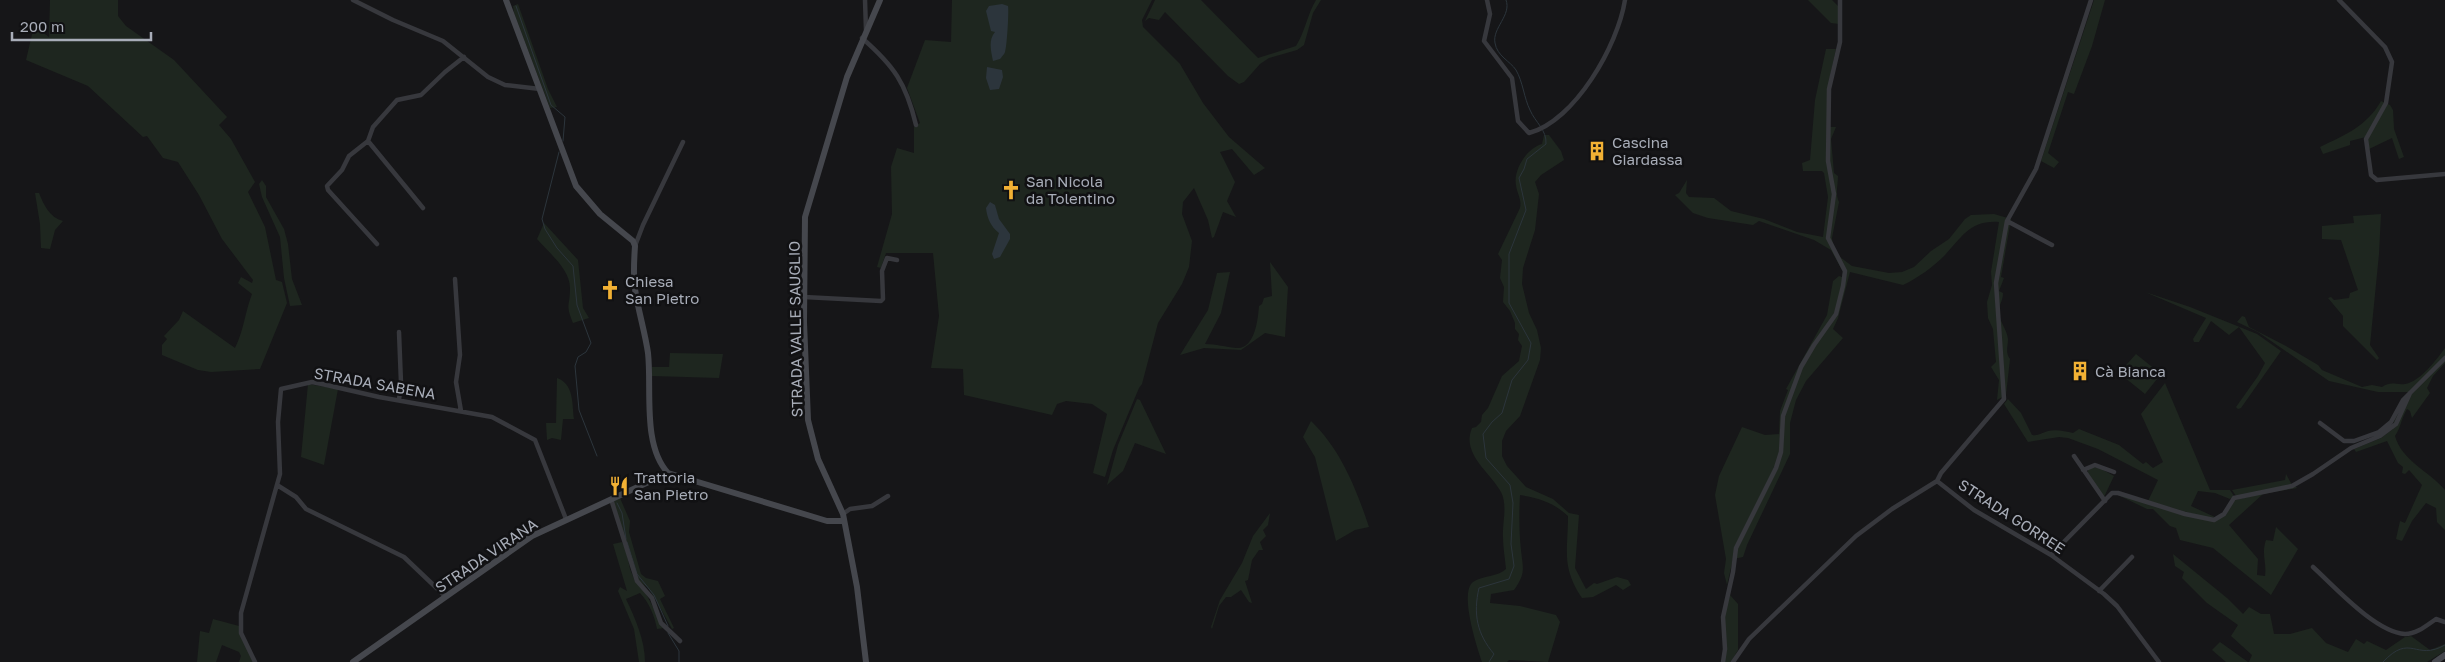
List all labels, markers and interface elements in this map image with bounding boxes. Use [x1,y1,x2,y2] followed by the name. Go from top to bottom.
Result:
[12,10,151,42] scale bar
[20,17,64,35] text: 200 m
[1612,133,1683,168] place label: Cascina Giardassa
[1586,140,1608,162] building icon: Cascina Giardassa
[1026,172,1115,207] place label: San Nicola da Tolentino
[1000,179,1022,201] church icon: San Nicola da Tolentino
[784,241,806,417] street label: STRADA VALLE SAUGLIO
[625,272,699,307] place label: Chiesa San Pietro
[599,279,621,301] church icon: Chiesa San Pietro
[2069,360,2091,382] building icon: Cà Bianca
[2095,362,2166,380] place label: Cà Bianca
[313,363,437,403] street label: STRADA SABENA
[634,468,708,503] place label: Trattoria San Pietro
[608,475,630,497] restaurant icon: Trattoria San Pietro
[1955,475,2069,557] street label: STRADA GORREE
[431,514,541,596] street label: STRADA VIRANA

